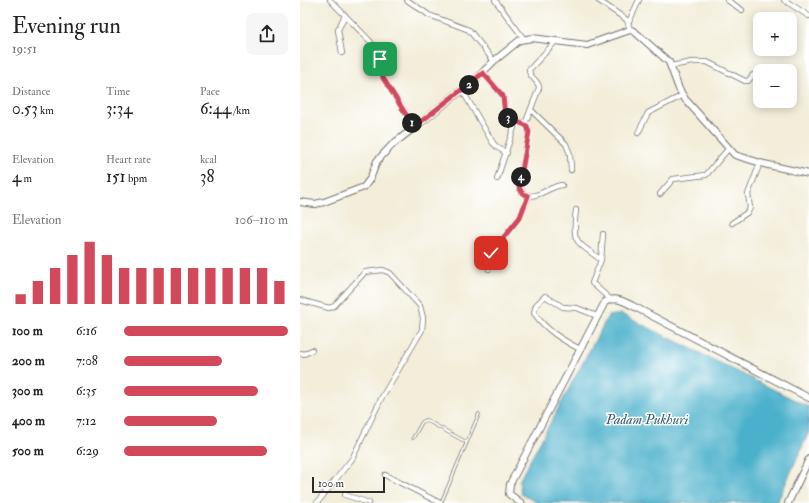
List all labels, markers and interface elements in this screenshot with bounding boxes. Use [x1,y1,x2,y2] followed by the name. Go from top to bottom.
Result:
[12,12,121,40] text: Evening run
[753,12,797,108] map controls
[753,12,797,56] button: +
[246,13,288,55] button: share
[12,41,37,57] text: 19:51
[363,42,397,76] pin
[369,48,391,70] icon: arrive
[753,64,797,108] button: −
[459,75,479,95] pin: 2
[466,78,472,91] text: 2
[12,85,50,98] text: Distance
[106,85,130,98] text: Time
[200,85,220,98] text: Pace
[12,98,38,119] text: 0.53
[106,98,132,119] text: 3:34
[200,98,231,119] text: 6:44
[38,104,54,117] text: km
[231,104,250,117] text: /km
[498,108,518,128] pin: 3
[506,111,510,124] text: 3
[402,113,422,133] pin: 1
[410,116,414,129] text: 1
[12,153,54,166] text: Elevation
[106,153,151,166] text: Heart rate
[200,153,217,166] text: kcal
[12,166,21,187] text: 4
[106,166,126,187] text: 151
[200,166,215,187] text: 38
[511,167,531,187] pin: 4
[518,170,524,183] text: 4
[21,172,32,185] text: m
[126,172,147,185] text: bpm
[12,212,62,228] text: Elevation
[235,212,288,228] text: 106–110 m
[474,236,508,270] pin
[480,242,502,264] icon: check
[12,323,43,339] text: 100 m
[76,323,97,339] text: 6:16
[12,353,45,369] text: 200 m
[76,353,98,369] text: 7:08
[12,383,43,399] text: 300 m
[76,383,96,399] text: 6:35
[605,411,688,428] water label: Padam Pukhuri
[12,413,45,429] text: 400 m
[76,413,96,429] text: 7:12
[12,443,44,459] text: 500 m
[76,443,99,459] text: 6:29
[312,475,385,494] scale bar
[318,477,344,490] text: 100 m

